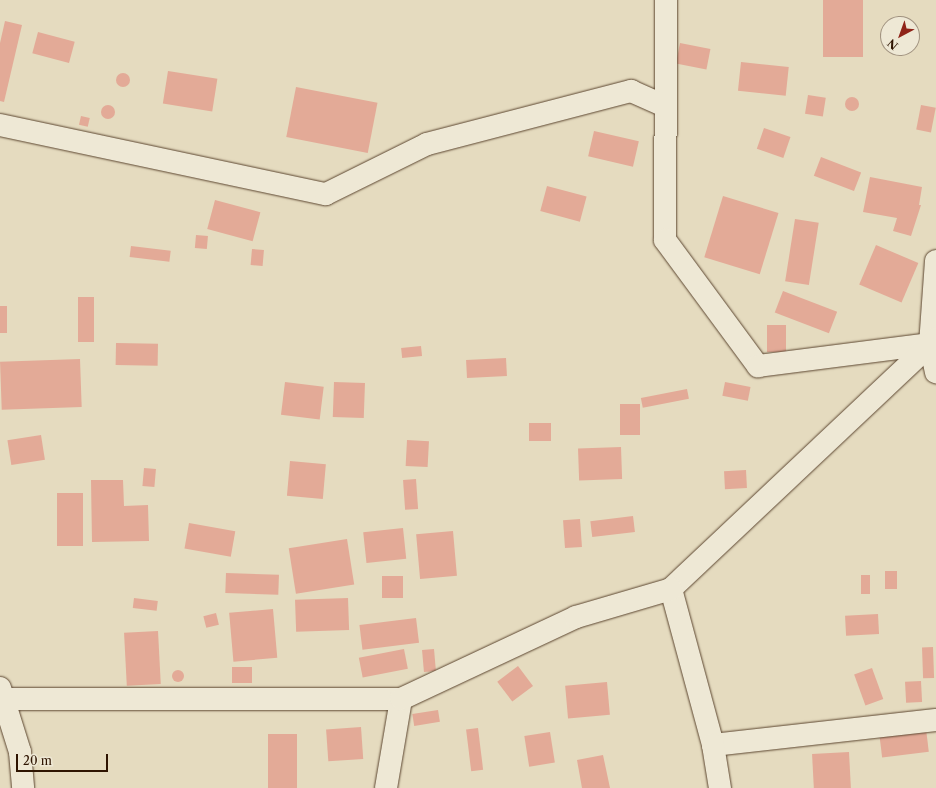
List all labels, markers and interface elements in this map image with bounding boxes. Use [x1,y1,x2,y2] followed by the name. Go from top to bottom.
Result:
[880,16,920,56] north arrow
[885,36,901,53] text: N
[18,746,110,772] scale bar
[23,753,52,768] text: 20 m

